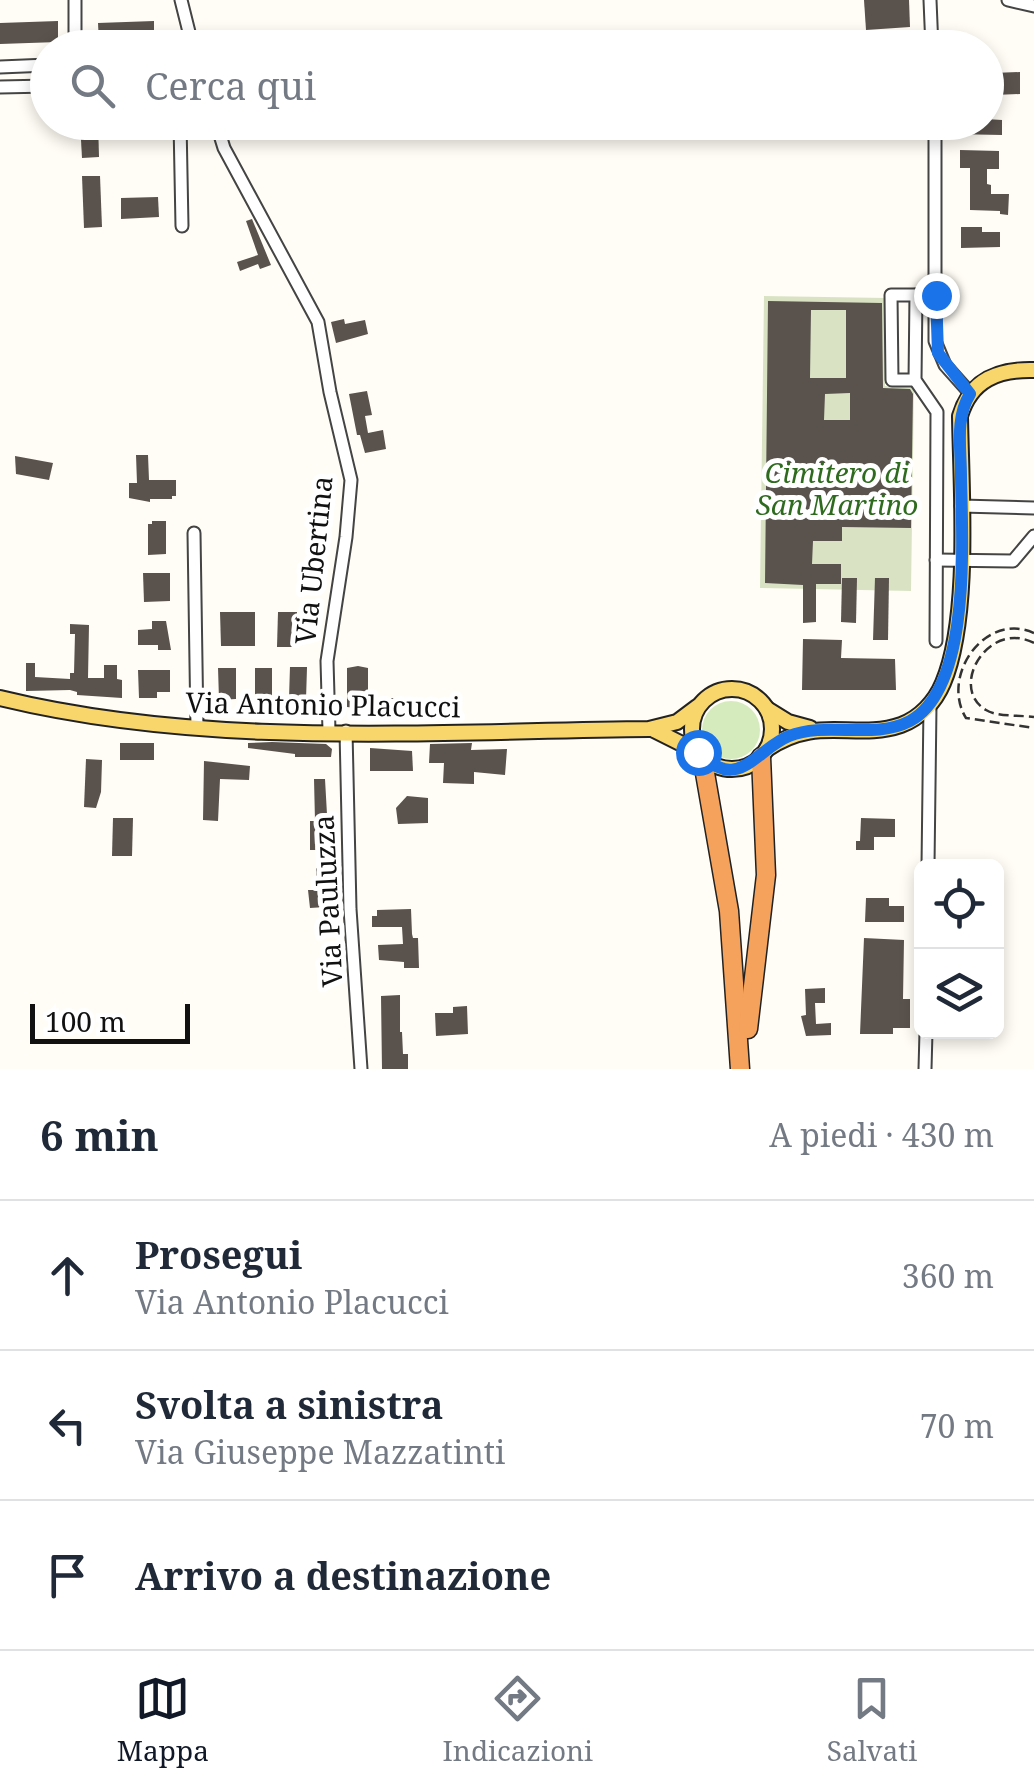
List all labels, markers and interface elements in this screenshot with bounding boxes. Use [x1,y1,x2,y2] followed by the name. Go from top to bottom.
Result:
[30,30,1004,140] search box
[65,58,120,113] icon: search
[145,59,316,111] text: Cerca qui
[914,273,960,319] route end
[756,453,918,523] park label: Cimitero di San Martino
[285,474,341,646] street label: Via Ubertina
[185,683,461,725] street label: Via Antonio Placucci
[676,730,722,776] route start
[304,814,350,988] street label: Via Pauluzza
[914,859,1004,1039] map controls
[914,859,1004,949] button: locate
[914,949,1004,1039] button: layers
[30,999,190,1044] scale bar
[45,1002,126,1040] text: 100 m
[40,1106,159,1163] text: 6 min
[769,1113,994,1156] text: A piedi · 430 m
[135,1228,302,1280] text: Prosegui
[40,1248,95,1303] icon: ahead
[902,1254,994,1297] text: 360 m
[135,1280,449,1323] text: Via Antonio Placucci
[135,1378,443,1430] text: Svolta a sinistra
[40,1398,95,1453] icon: left
[920,1404,994,1447] text: 70 m
[135,1430,505,1473] text: Via Giuseppe Mazzatinti
[40,1548,95,1603] icon: arrive
[135,1549,551,1601] text: Arrivo a destinazione
[117,1671,209,1769] tab: Mappa
[443,1671,593,1769] tab: Indicazioni
[827,1671,917,1769] tab: Salvati

